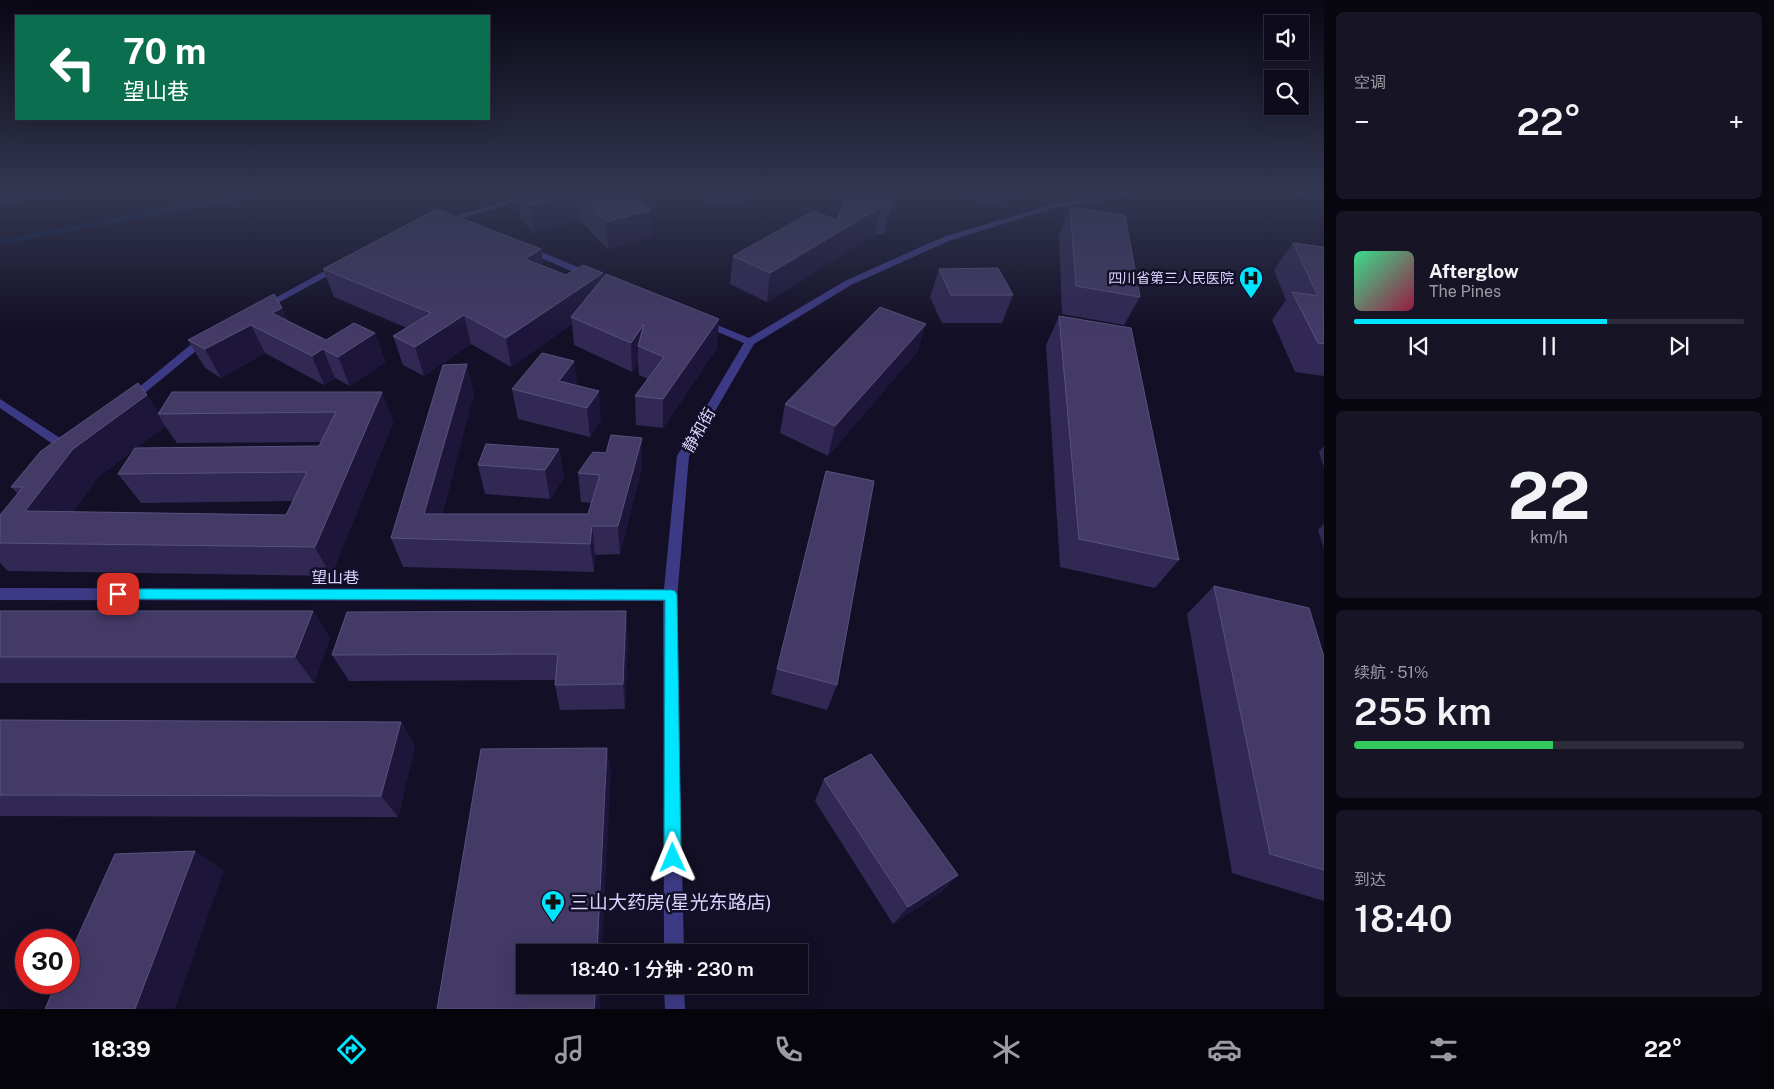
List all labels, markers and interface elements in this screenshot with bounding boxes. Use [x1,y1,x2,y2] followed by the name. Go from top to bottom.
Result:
[1264,15,1309,115] map controls
[1264,15,1309,60] button: sound
[123,31,206,72] text: 70 m
[40,35,105,100] icon: left
[1264,70,1309,115] button: search
[1354,73,1386,92] text: 空调
[123,78,189,104] text: 望山巷
[1517,99,1581,144] text: 22°
[1354,105,1370,138] text: −
[1728,105,1744,138] text: +
[1429,260,1519,282] text: Afterglow
[1238,265,1264,299] hospital icon: 四川省第三人民医院
[1108,270,1234,286] place label: 四川省第三人民医院
[1429,282,1501,301] text: The Pines
[1405,332,1433,360] icon: previous
[1535,332,1563,360] icon: pause
[1665,332,1693,360] icon: next
[679,404,719,456] street label: 静和街
[1508,457,1590,534] text: 22
[1530,528,1568,547] text: km/h
[311,568,359,587] street label: 望山巷
[97,573,139,615] pin
[104,580,132,608] icon: arrive
[1354,663,1429,682] text: 续航 · 51%
[1354,689,1492,734] text: 255 km
[646,831,698,883] position arrow
[1354,870,1386,889] text: 到达
[540,889,566,923] pharmacy icon: 三山大药房(星光东路店)
[570,891,772,913] place label: 三山大药房(星光东路店)
[1354,896,1453,941] text: 18:40
[15,929,80,994] speed limit sign: 30
[570,958,754,980] text: 18:40 · 1 分钟 · 230 m
[334,1032,369,1067] icon: directions
[552,1032,587,1067] icon: music
[771,1032,806,1067] icon: phone
[989,1032,1024,1067] icon: climate
[1207,1032,1242,1067] icon: car
[1426,1032,1461,1067] icon: filters
[92,1036,151,1062] text: 18:39
[1644,1036,1682,1062] text: 22°

